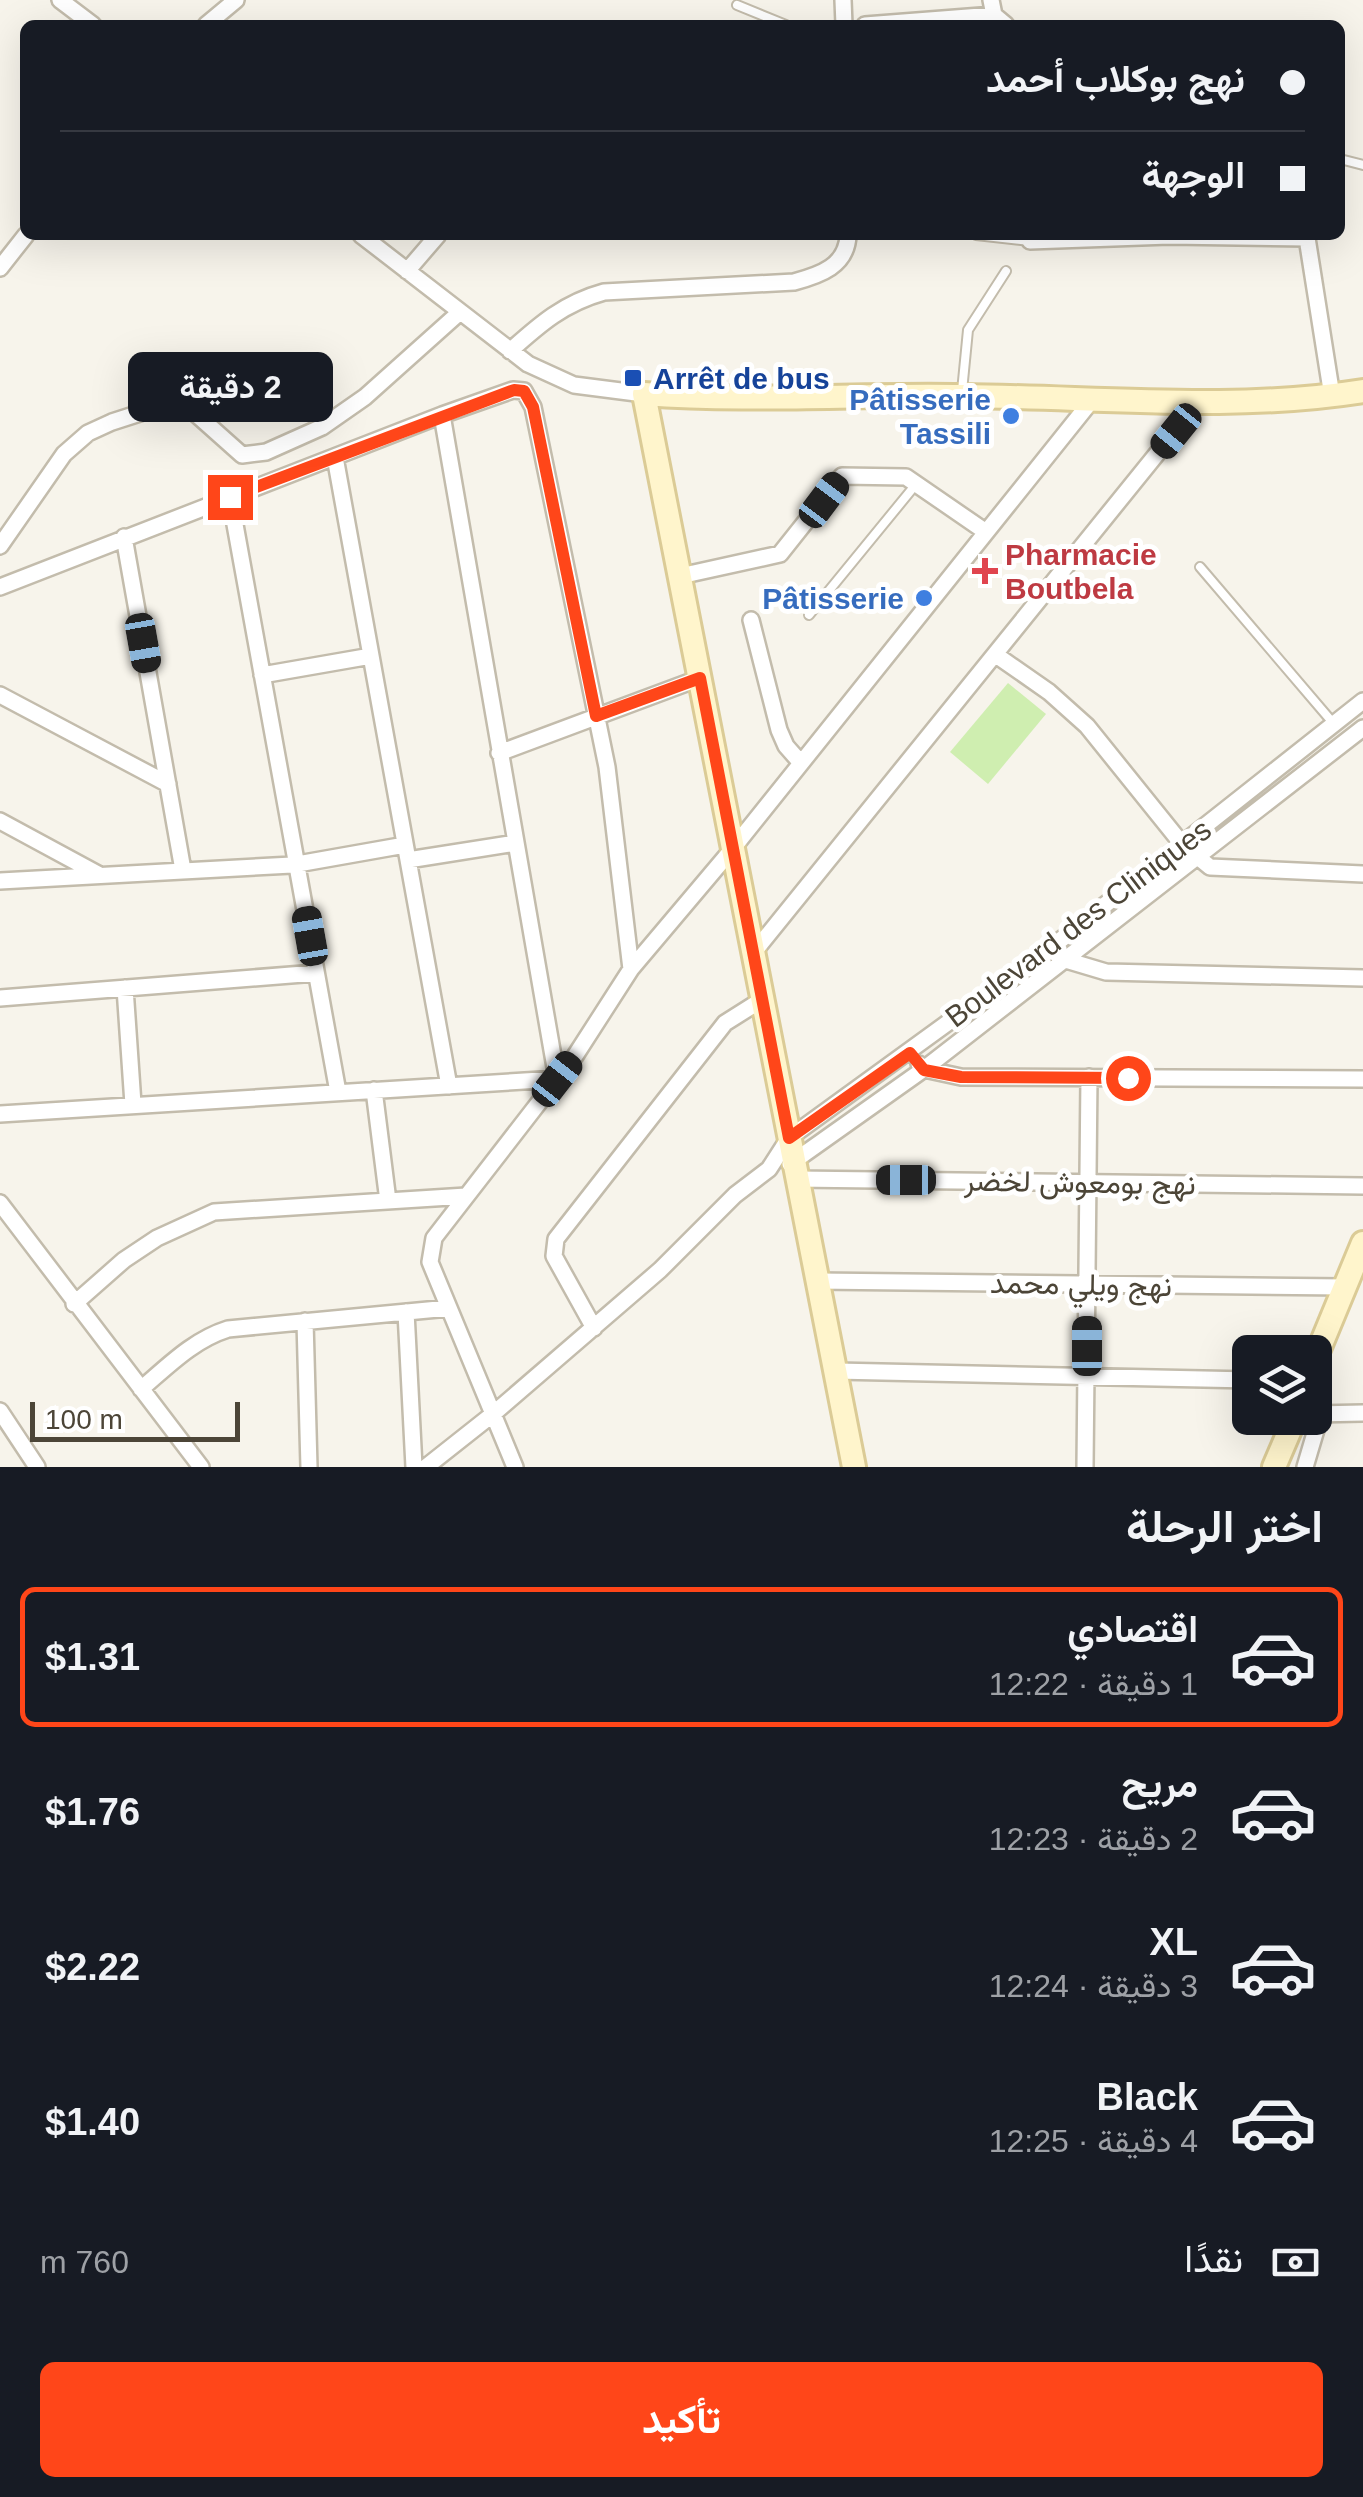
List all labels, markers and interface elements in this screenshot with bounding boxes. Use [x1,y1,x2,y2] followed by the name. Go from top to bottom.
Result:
[986,58,1245,100] text: نهج بوكلاب أحمد
[1142,154,1245,196] text: الوجهة
[128,352,332,422] callout: 2 دقيقة
[653,362,830,395] place label: Arrêt de bus
[622,367,644,389] marker: Arrêt de bus
[179,369,282,405] text: 2 دقيقة
[849,383,991,450] place label: Pâtisserie Tassili
[1145,398,1207,464] car
[1000,405,1022,427] marker: Pâtisserie Tassili
[794,467,854,533] car
[208,475,253,520] route end
[1005,538,1157,605] place label: Pharmacie Boutbela
[974,560,996,582] marker: Pharmacie Boutbela
[762,582,904,615] place label: Pâtisserie
[913,587,935,609] marker: Pâtisserie
[123,611,163,675] car
[939,812,1217,1034] street label: Boulevard des Cliniques
[290,904,330,968] car
[527,1046,587,1112] car
[1106,1056,1151,1101] route start
[963,1163,1196,1205] street label: نهج بومعوش لخضر
[876,1165,936,1195] car
[990,1266,1172,1310] street label: نهج ويلي محمد
[1072,1316,1102,1376] car
[1232,1335,1332,1435] map controls
[1232,1335,1332,1435] button: layers
[30,1397,240,1442] scale bar
[45,1404,123,1435] text: 100 m
[1126,1501,1323,1552] text: اختر الرحلة
[1067,1608,1198,1650] text: اقتصادي
[1228,1612,1318,1702] icon: car
[45,1636,140,1678] text: $1.31
[989,1666,1198,1702] text: 1 دقيقة · 12:22
[1122,1763,1198,1805] text: مريح
[1228,1767,1318,1857] icon: car
[45,1791,140,1833] text: $1.76
[989,1821,1198,1857] text: 2 دقيقة · 12:23
[1149,1921,1198,1963] text: XL
[1228,1922,1318,2012] icon: car
[45,1946,140,1988] text: $2.22
[989,1968,1198,2004] text: 3 دقيقة · 12:24
[1097,2076,1198,2118] text: Black
[1228,2077,1318,2167] icon: car
[45,2101,140,2143] text: $1.40
[989,2123,1198,2159] text: 4 دقيقة · 12:25
[1268,2235,1323,2290] icon: cash
[1184,2238,1243,2280] text: نقدًا
[40,2244,129,2280] text: 760 m
[40,2362,1323,2477] button: تأكيد

